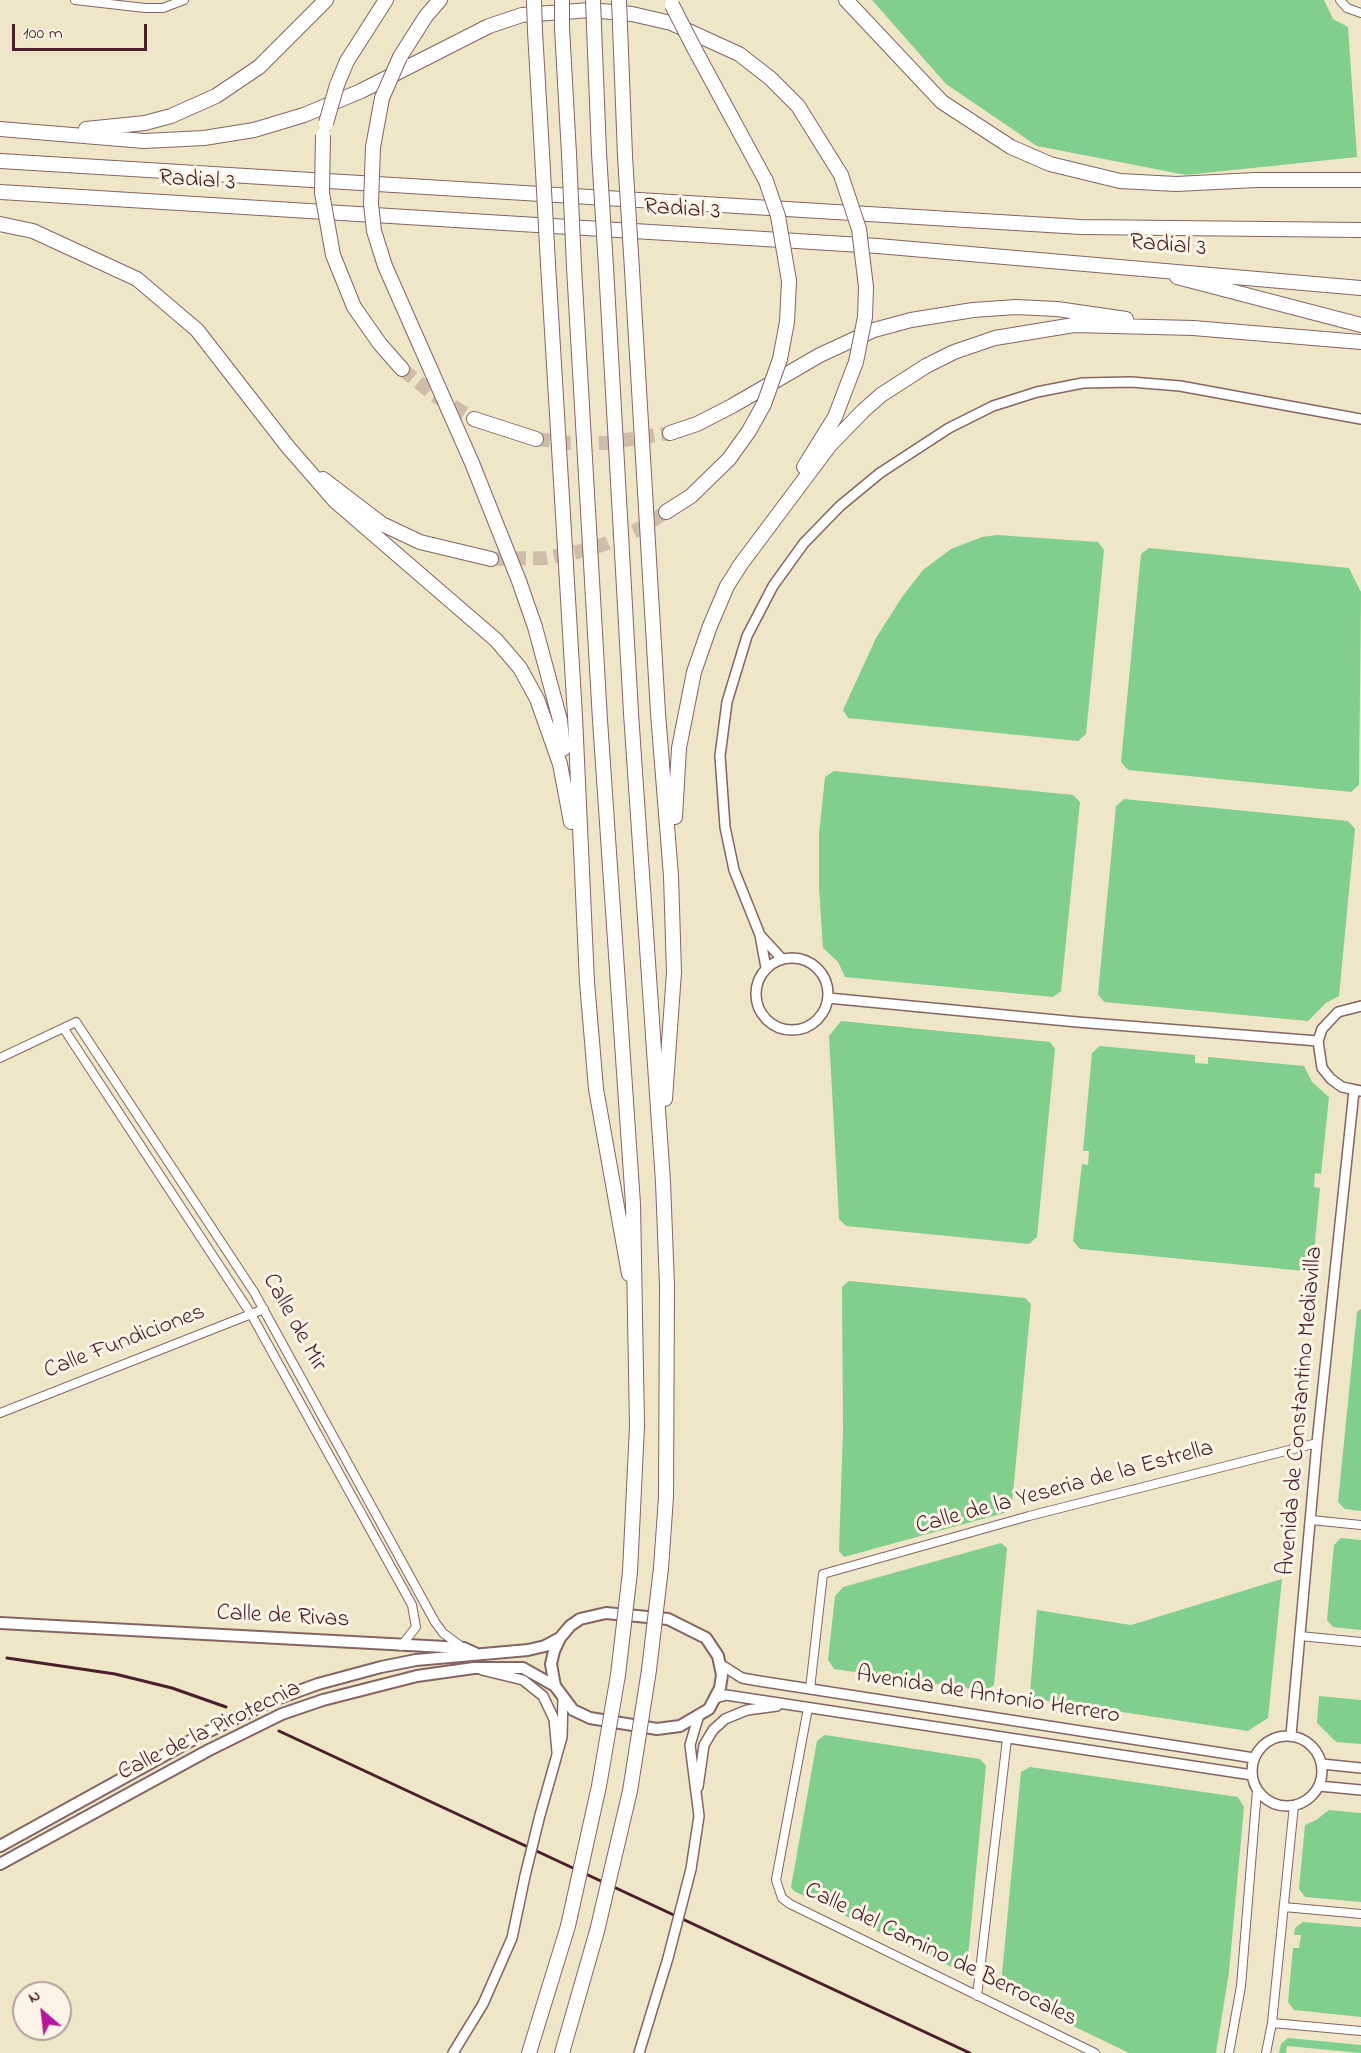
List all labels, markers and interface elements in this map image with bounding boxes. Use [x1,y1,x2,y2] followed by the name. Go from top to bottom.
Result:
[15,12,150,50] scale bar
[23,21,63,47] text: 100 m
[158,165,236,199] street label: Radial 3
[643,194,721,228] street label: Radial 3
[1128,229,1208,265] street label: Radial 3
[1273,1245,1331,1577] street label: Avenida de Constantino Mediavilla
[254,1269,332,1377] street label: Calle de Mir
[40,1299,210,1387] street label: Calle Fundiciones
[913,1435,1217,1543] street label: Calle de la Yeseria de la Estrella
[216,1600,350,1636] street label: Calle de Rivas
[854,1662,1122,1732] street label: Avenida de Antonio Herrero
[114,1675,306,1789] street label: Calle de la Pirotecnia
[799,1877,1081,2035] street label: Calle del Camino de Berrocales
[12,1981,72,2041] north arrow
[24,1984,45,2010] text: N

